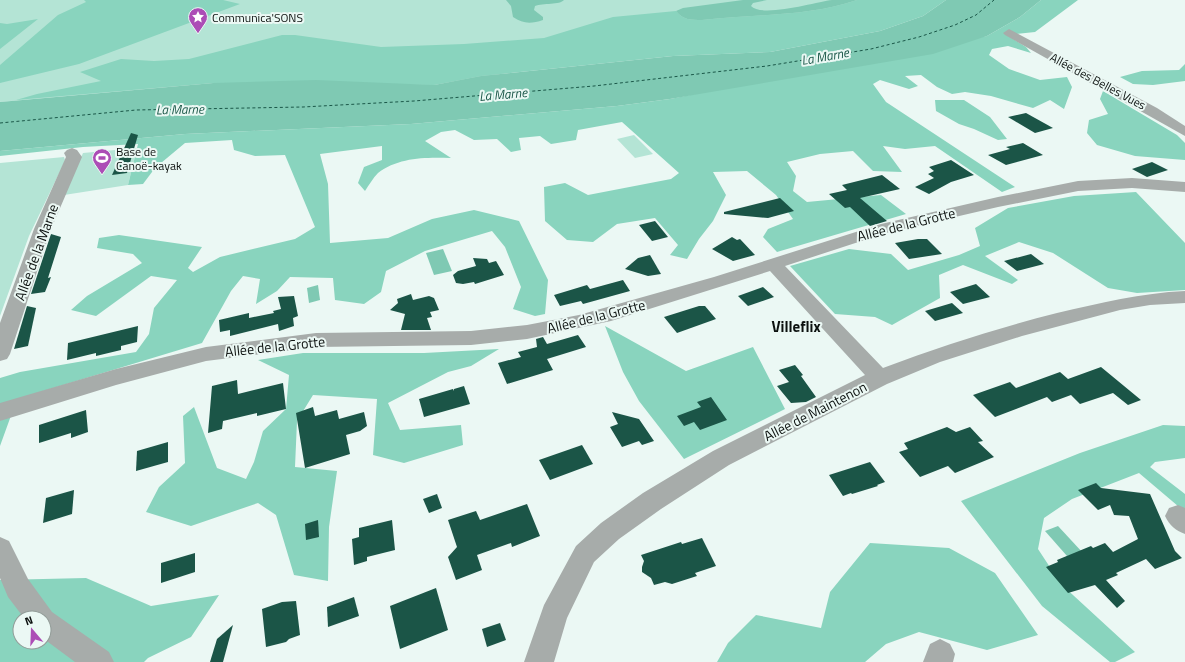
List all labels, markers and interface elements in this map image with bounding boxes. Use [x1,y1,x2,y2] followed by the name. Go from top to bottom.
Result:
[187,6,209,34] place icon: Communica'SONS
[212,8,303,27] place label: Communica'SONS
[800,42,851,70] water label: La Marne
[1047,48,1150,114] street label: Allée des Belles Vues
[478,82,529,106] water label: La Marne
[156,99,205,119] water label: La Marne
[116,142,182,175] place label: Base de Canoë-kayak
[91,147,113,175] sports icon: Base de Canoë-kayak
[9,201,63,303] street label: Allée de la Marne
[855,202,957,246] street label: Allée de la Grotte
[545,294,647,338] street label: Allée de la Grotte
[771,315,821,338] district label: Villeflix
[224,330,326,362] street label: Allée de la Grotte
[760,376,870,446] street label: Allée de Maintenon
[12,610,52,650] north arrow
[23,612,35,629] text: N

